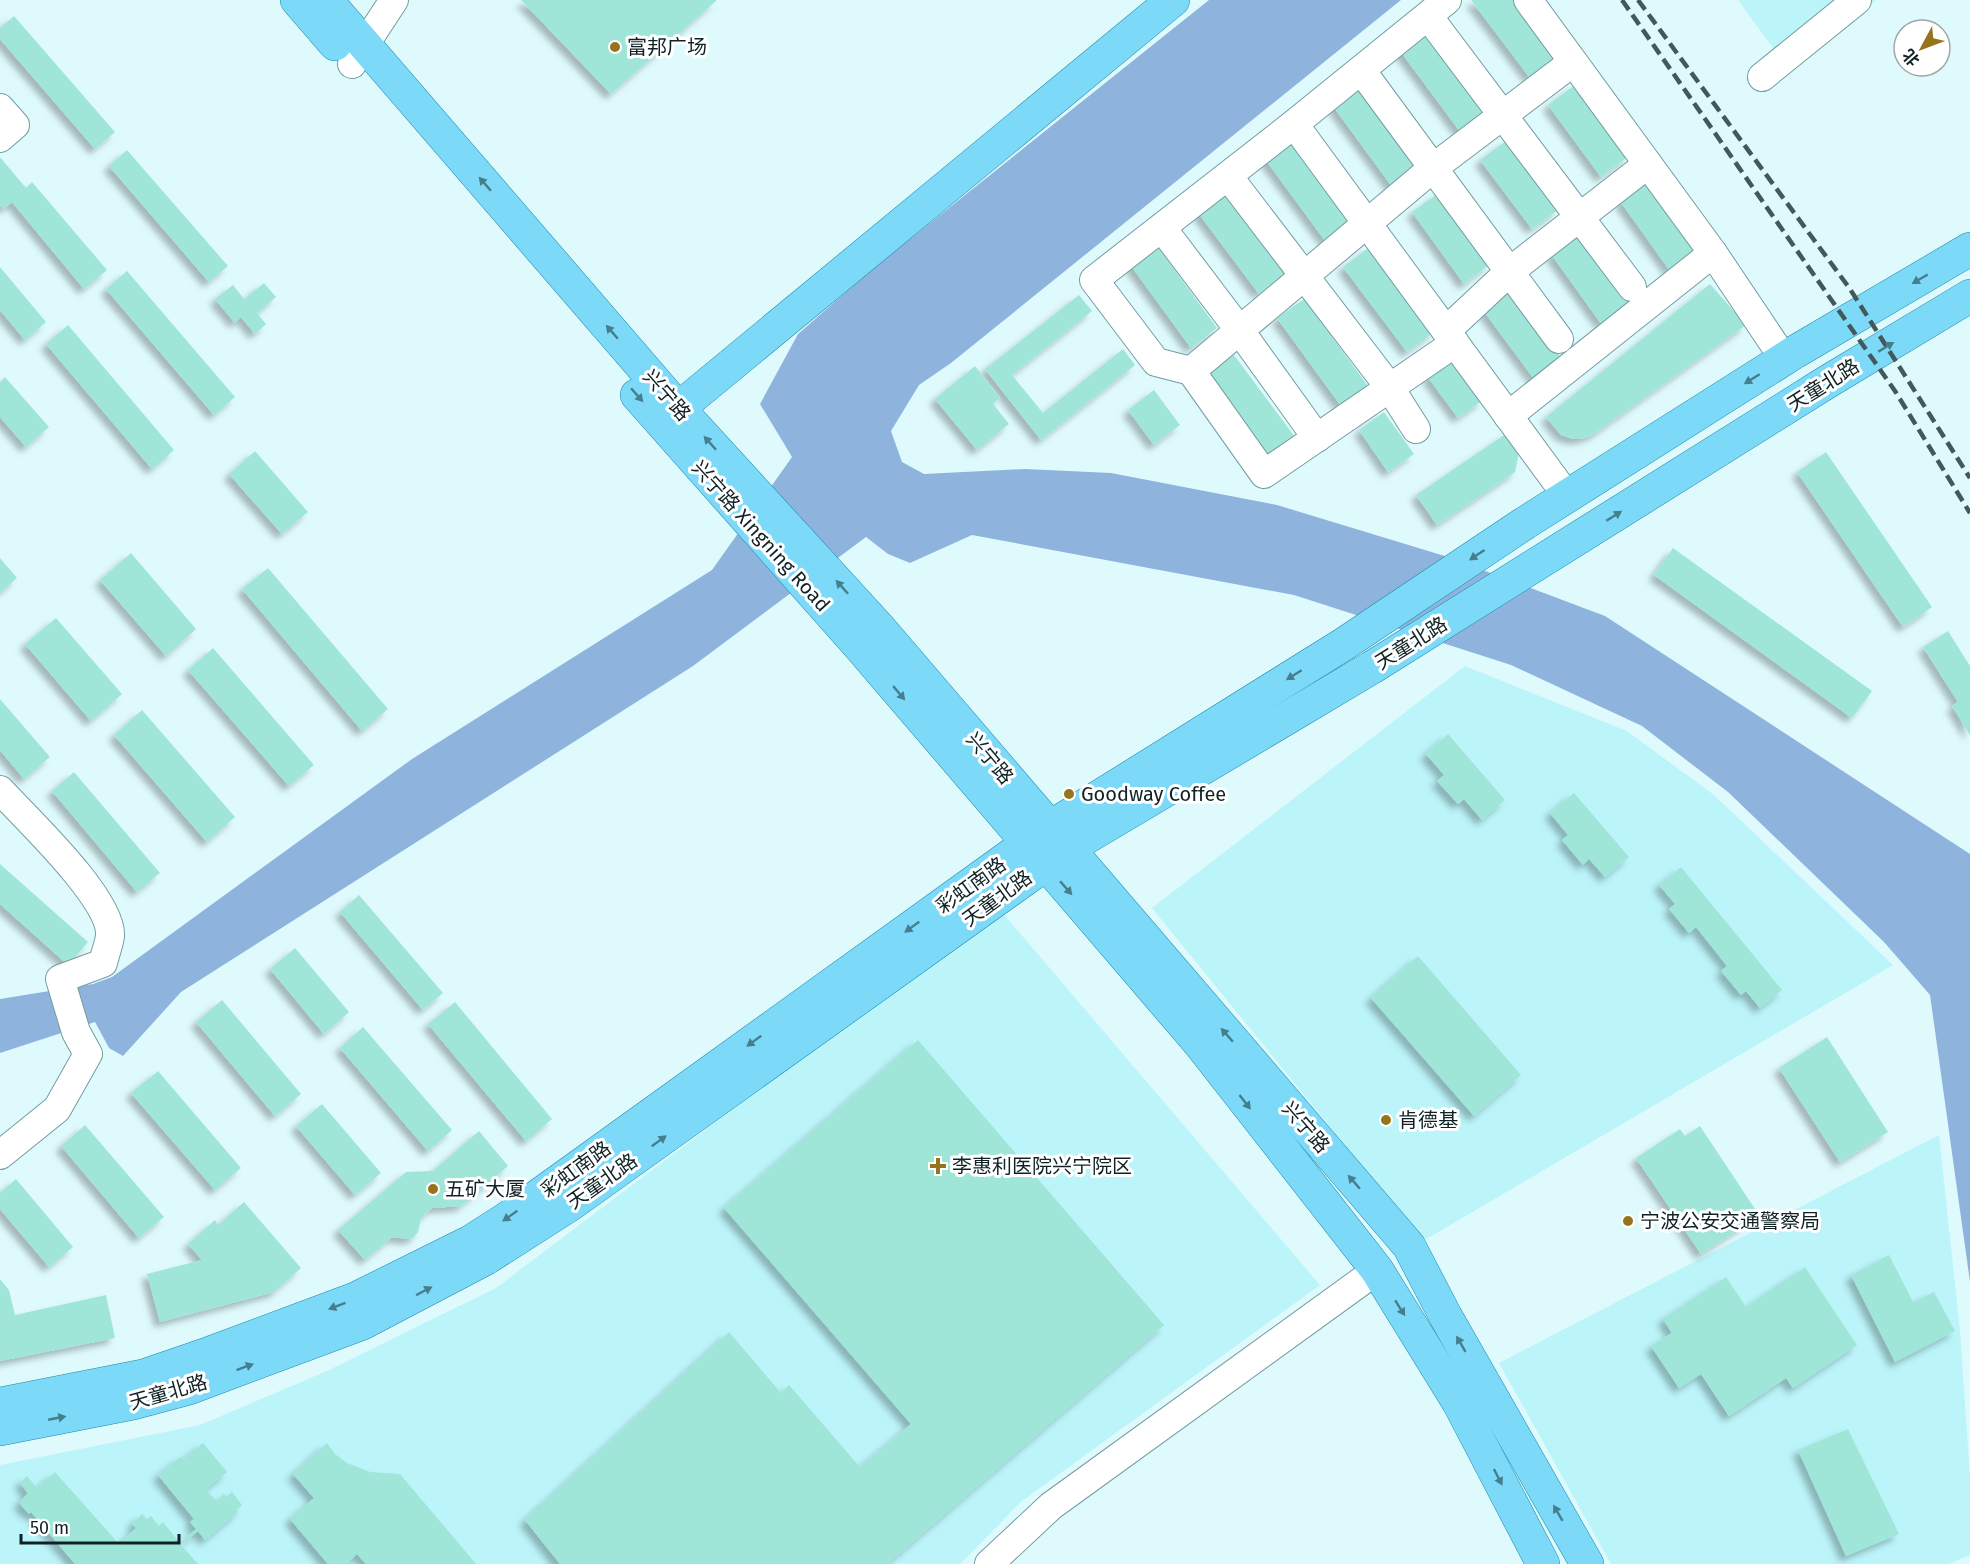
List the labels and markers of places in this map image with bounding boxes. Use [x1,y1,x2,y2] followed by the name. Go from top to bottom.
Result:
[627,35,707,59] place label: 富邦广场
[608,40,622,54] marker: 富邦广场
[1081,782,1226,806] place label: Goodway Coffee
[1062,787,1076,801] marker: Goodway Coffee
[1398,1108,1458,1132] place label: 肯德基
[1379,1113,1393,1127] marker: 肯德基
[952,1154,1132,1178] place label: 李惠利医院兴宁院区
[929,1157,947,1175] marker: 李惠利医院兴宁院区
[445,1177,525,1201] place label: 五矿大厦
[426,1182,440,1196] marker: 五矿大厦
[1640,1209,1820,1233] place label: 宁波公安交通警察局
[1621,1214,1635,1228] marker: 宁波公安交通警察局

